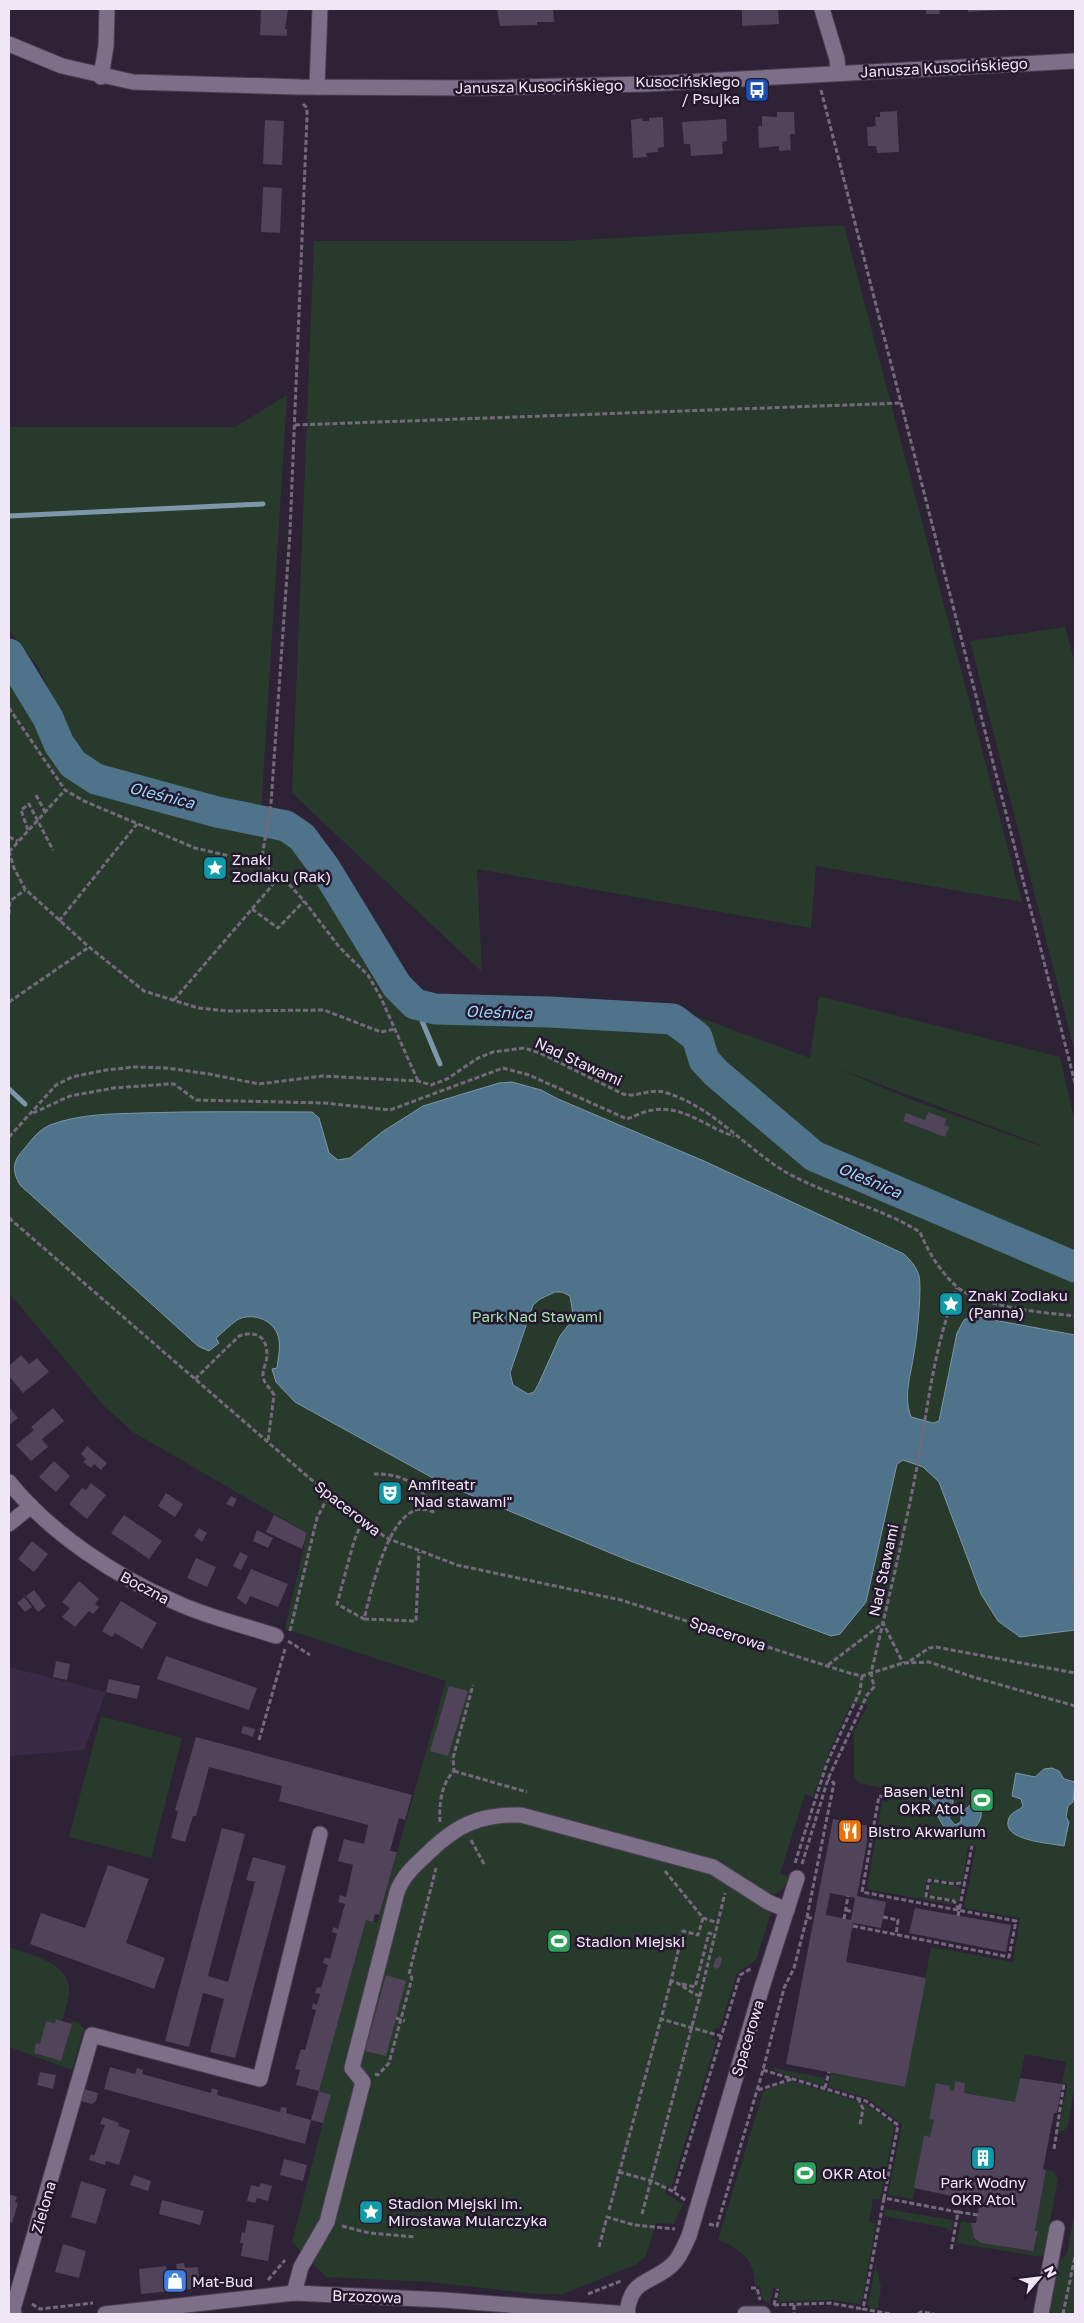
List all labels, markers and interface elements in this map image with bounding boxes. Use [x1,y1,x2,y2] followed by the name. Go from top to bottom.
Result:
[860,54,1028,80] street label: Janusza Kusocińskiego
[635,72,740,107] place label: Kusocińskiego / Psujka
[455,76,623,96] street label: Janusza Kusocińskiego
[744,77,770,103] bus stop icon: Kusocińskiego / Psujka
[127,777,198,813] water label: Oleśnica
[232,850,331,885] place label: Znaki Zodiaku (Rak)
[202,855,228,881] place icon: Znaki Zodiaku (Rak)
[465,1001,534,1023] water label: Oleśnica
[533,1033,625,1089] street label: Nad Stawami
[836,1158,905,1203] water label: Oleśnica
[968,1286,1068,1321] place label: Znaki Zodiaku (Panna)
[938,1291,964,1317] place icon: Znaki Zodiaku (Panna)
[472,1307,602,1325] park label: Park Nad Stawami
[408,1475,512,1510] place label: Amfiteatr "Nad stawami"
[311,1477,385,1539] street label: Spacerowa
[377,1480,403,1506] theatre icon: Amfiteatr "Nad stawami"
[864,1522,902,1618] street label: Nad Stawami
[118,1567,172,1607] street label: Boczna
[688,1612,768,1654] street label: Spacerowa
[883,1782,964,1817] place label: Basen letni OKR Atol
[969,1787,995,1813] sports icon: Basen letni OKR Atol
[837,1818,863,1844] restaurant icon: Bistro Akwarium
[868,1822,986,1840] place label: Bistro Akwarium
[546,1928,572,1954] sports icon: Stadion Miejski
[576,1932,685,1950] place label: Stadion Miejski
[727,1998,767,2078] street label: Spacerowa
[970,2145,996,2171] building icon: Park Wodny OKR Atol
[792,2160,818,2186] sports icon: OKR Atol
[822,2164,887,2182] place label: OKR Atol
[940,2173,1026,2208] place label: Park Wodny OKR Atol
[27,2179,59,2235] street label: Zielona
[388,2194,547,2229] place label: Stadion Miejski im. Mirosława Mularczyka
[358,2199,384,2225] place icon: Stadion Miejski im. Mirosława Mularczyka
[1014,2253,1064,2303] north arrow
[1041,2263,1061,2280] text: N
[162,2268,188,2294] shop icon: Mat-Bud
[192,2272,253,2290] place label: Mat-Bud
[332,2286,402,2306] street label: Brzozowa

